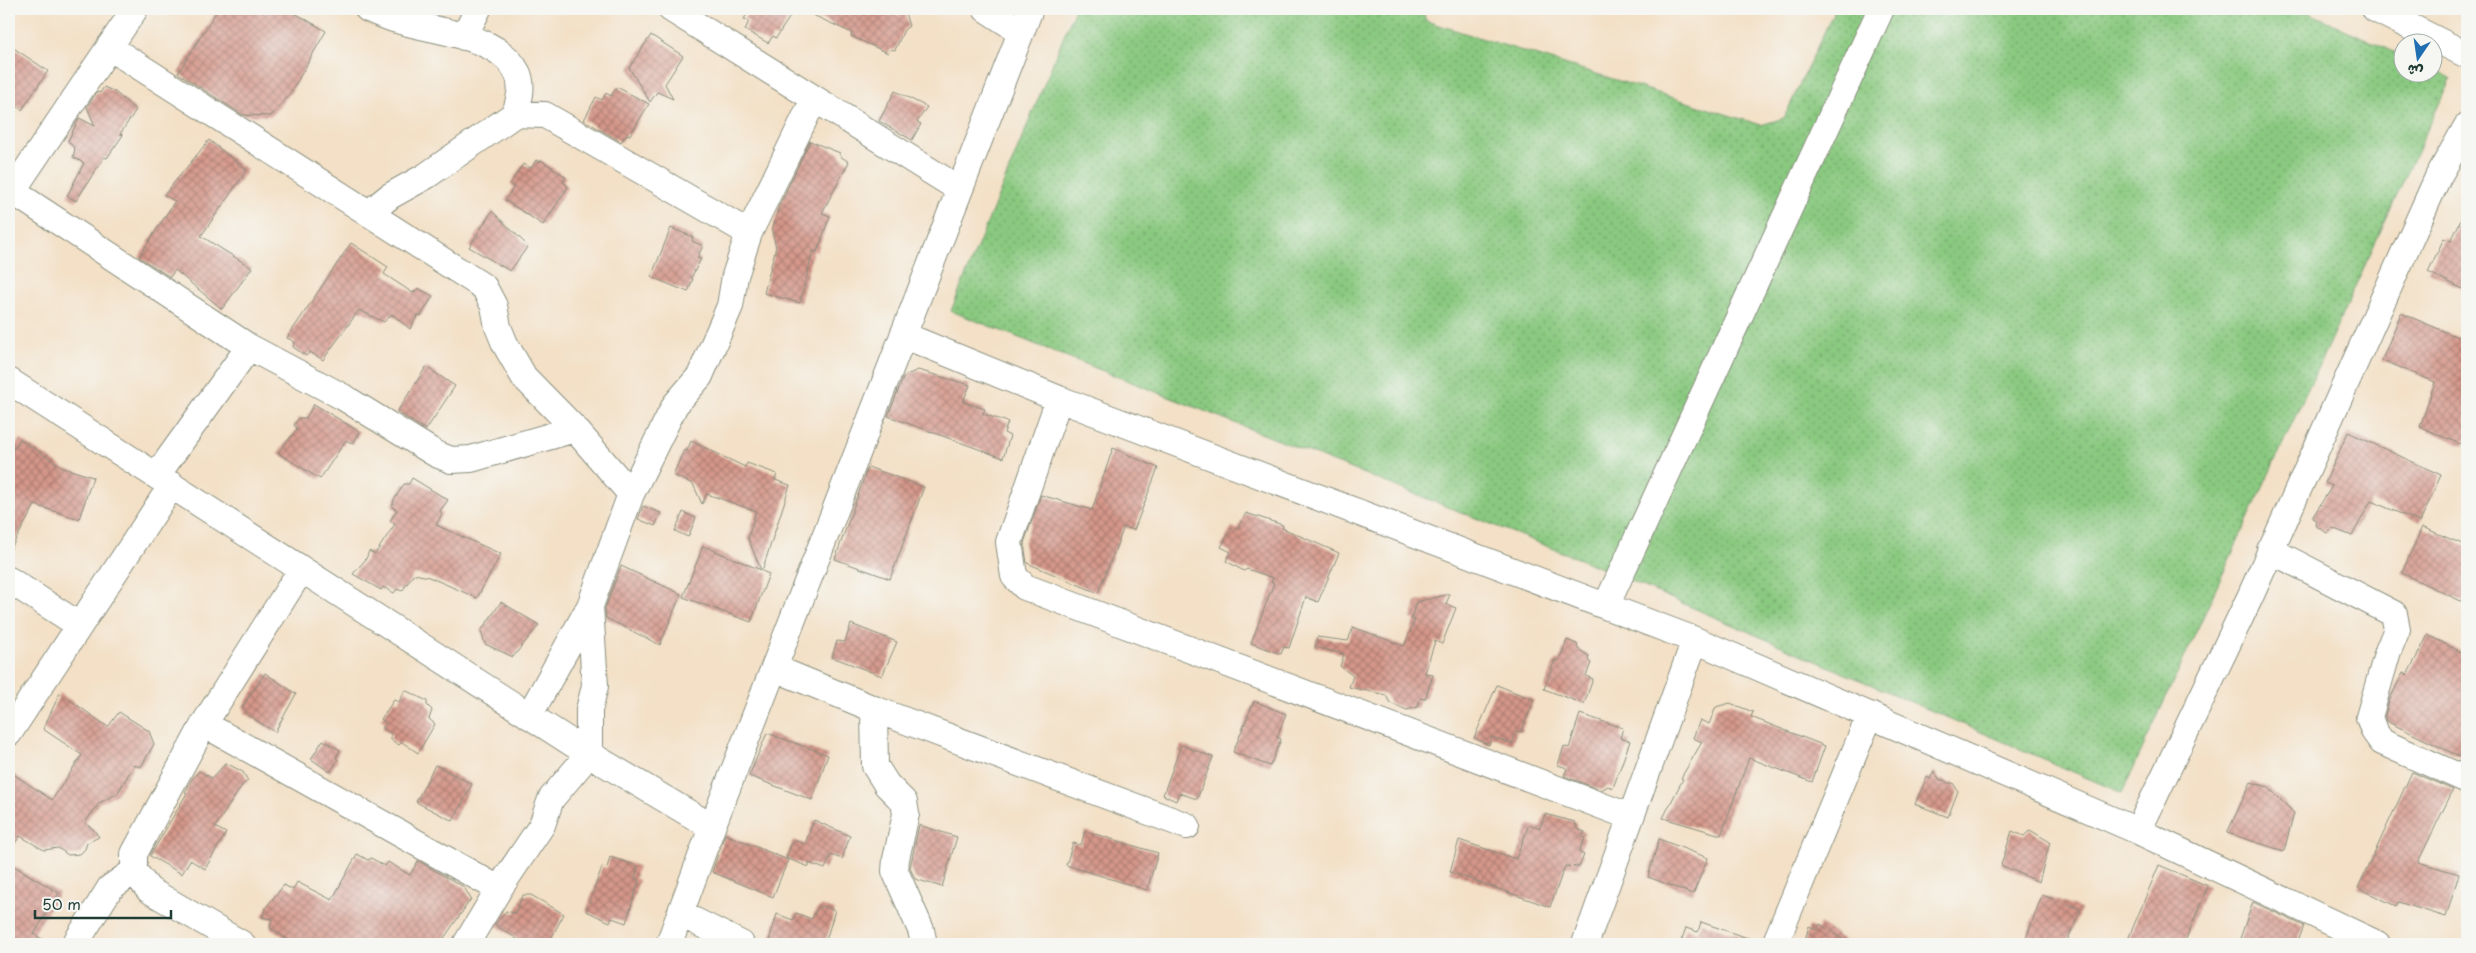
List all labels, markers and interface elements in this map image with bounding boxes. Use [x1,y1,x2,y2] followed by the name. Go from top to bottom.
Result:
[2394,32,2444,82] north arrow
[2405,59,2425,83] text: ش
[35,888,171,920] scale bar
[42,892,81,915] text: 50 m

